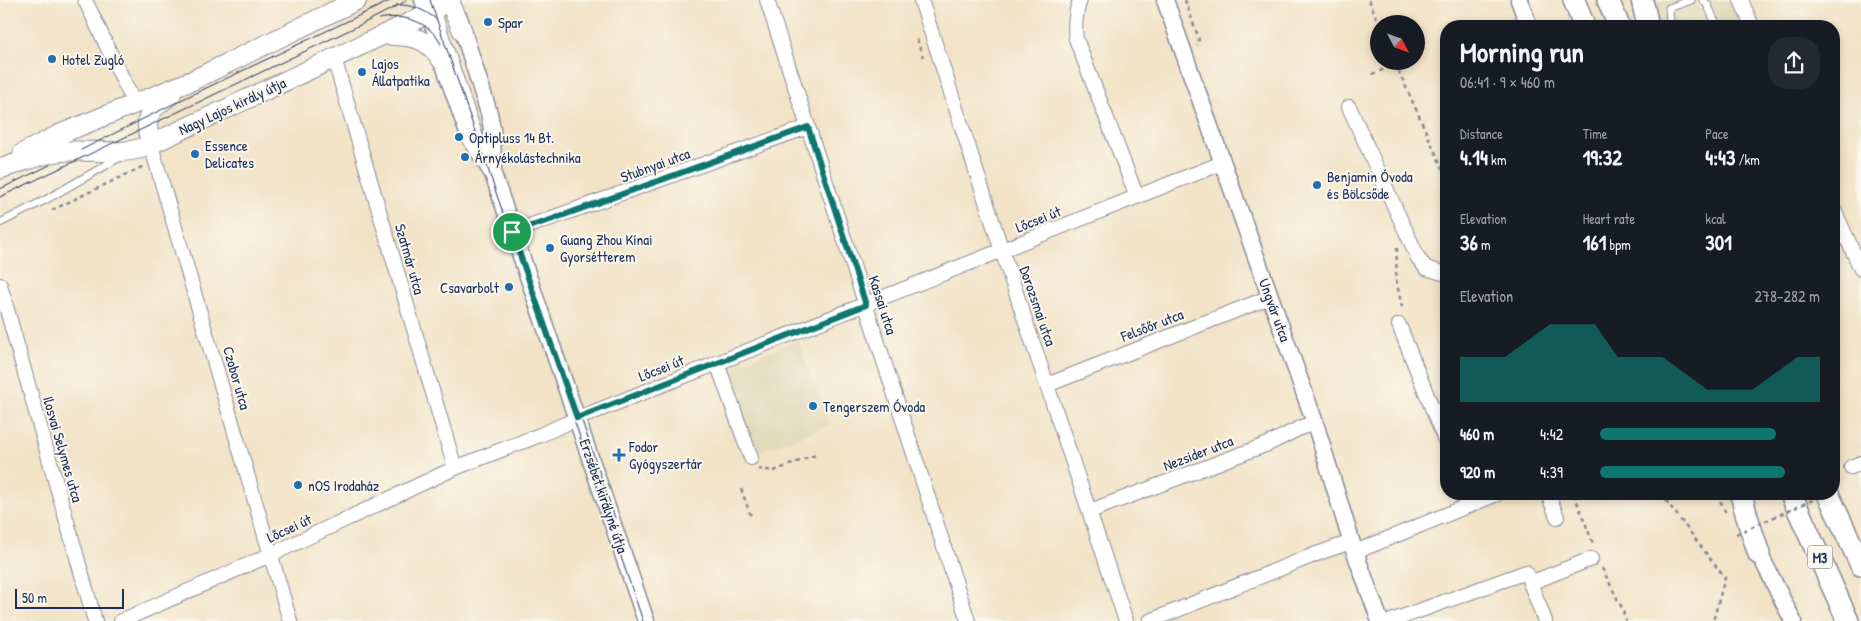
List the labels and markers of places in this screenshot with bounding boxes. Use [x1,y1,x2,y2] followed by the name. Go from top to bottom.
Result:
[498,12,523,33] place label: Spar
[482,16,494,28] marker: Spar
[62,49,124,70] place label: Hotel Zugló
[46,53,58,65] marker: Hotel Zugló
[372,53,430,91] place label: Lajos Állatpatika
[356,66,368,78] marker: Lajos Állatpatika
[469,127,554,148] place label: Optipluss 14 Bt.
[453,131,465,143] marker: Optipluss 14 Bt.
[205,135,254,173] place label: Essence Delicates
[475,147,581,168] place label: Árnyékolástechnika
[189,148,201,160] marker: Essence Delicates
[459,151,471,163] marker: Árnyékolástechnika
[1327,166,1413,204] place label: Benjamin Óvoda és Bölcsőde
[1311,179,1323,191] marker: Benjamin Óvoda és Bölcsőde
[491,211,533,253] pin
[560,229,653,267] place label: Guang Zhou Kínai Gyorsétterem
[544,242,556,254] marker: Guang Zhou Kínai Gyorsétterem
[440,277,500,298] place label: Csavarbolt
[503,281,515,293] marker: Csavarbolt
[823,396,925,417] place label: Tengerszem Óvoda
[807,400,819,412] marker: Tengerszem Óvoda
[628,436,703,474] place label: Fodor Gyógyszertár
[613,449,625,461] marker: Fodor Gyógyszertár
[308,475,380,496] place label: nOS Irodaház
[292,479,304,491] marker: nOS Irodaház

